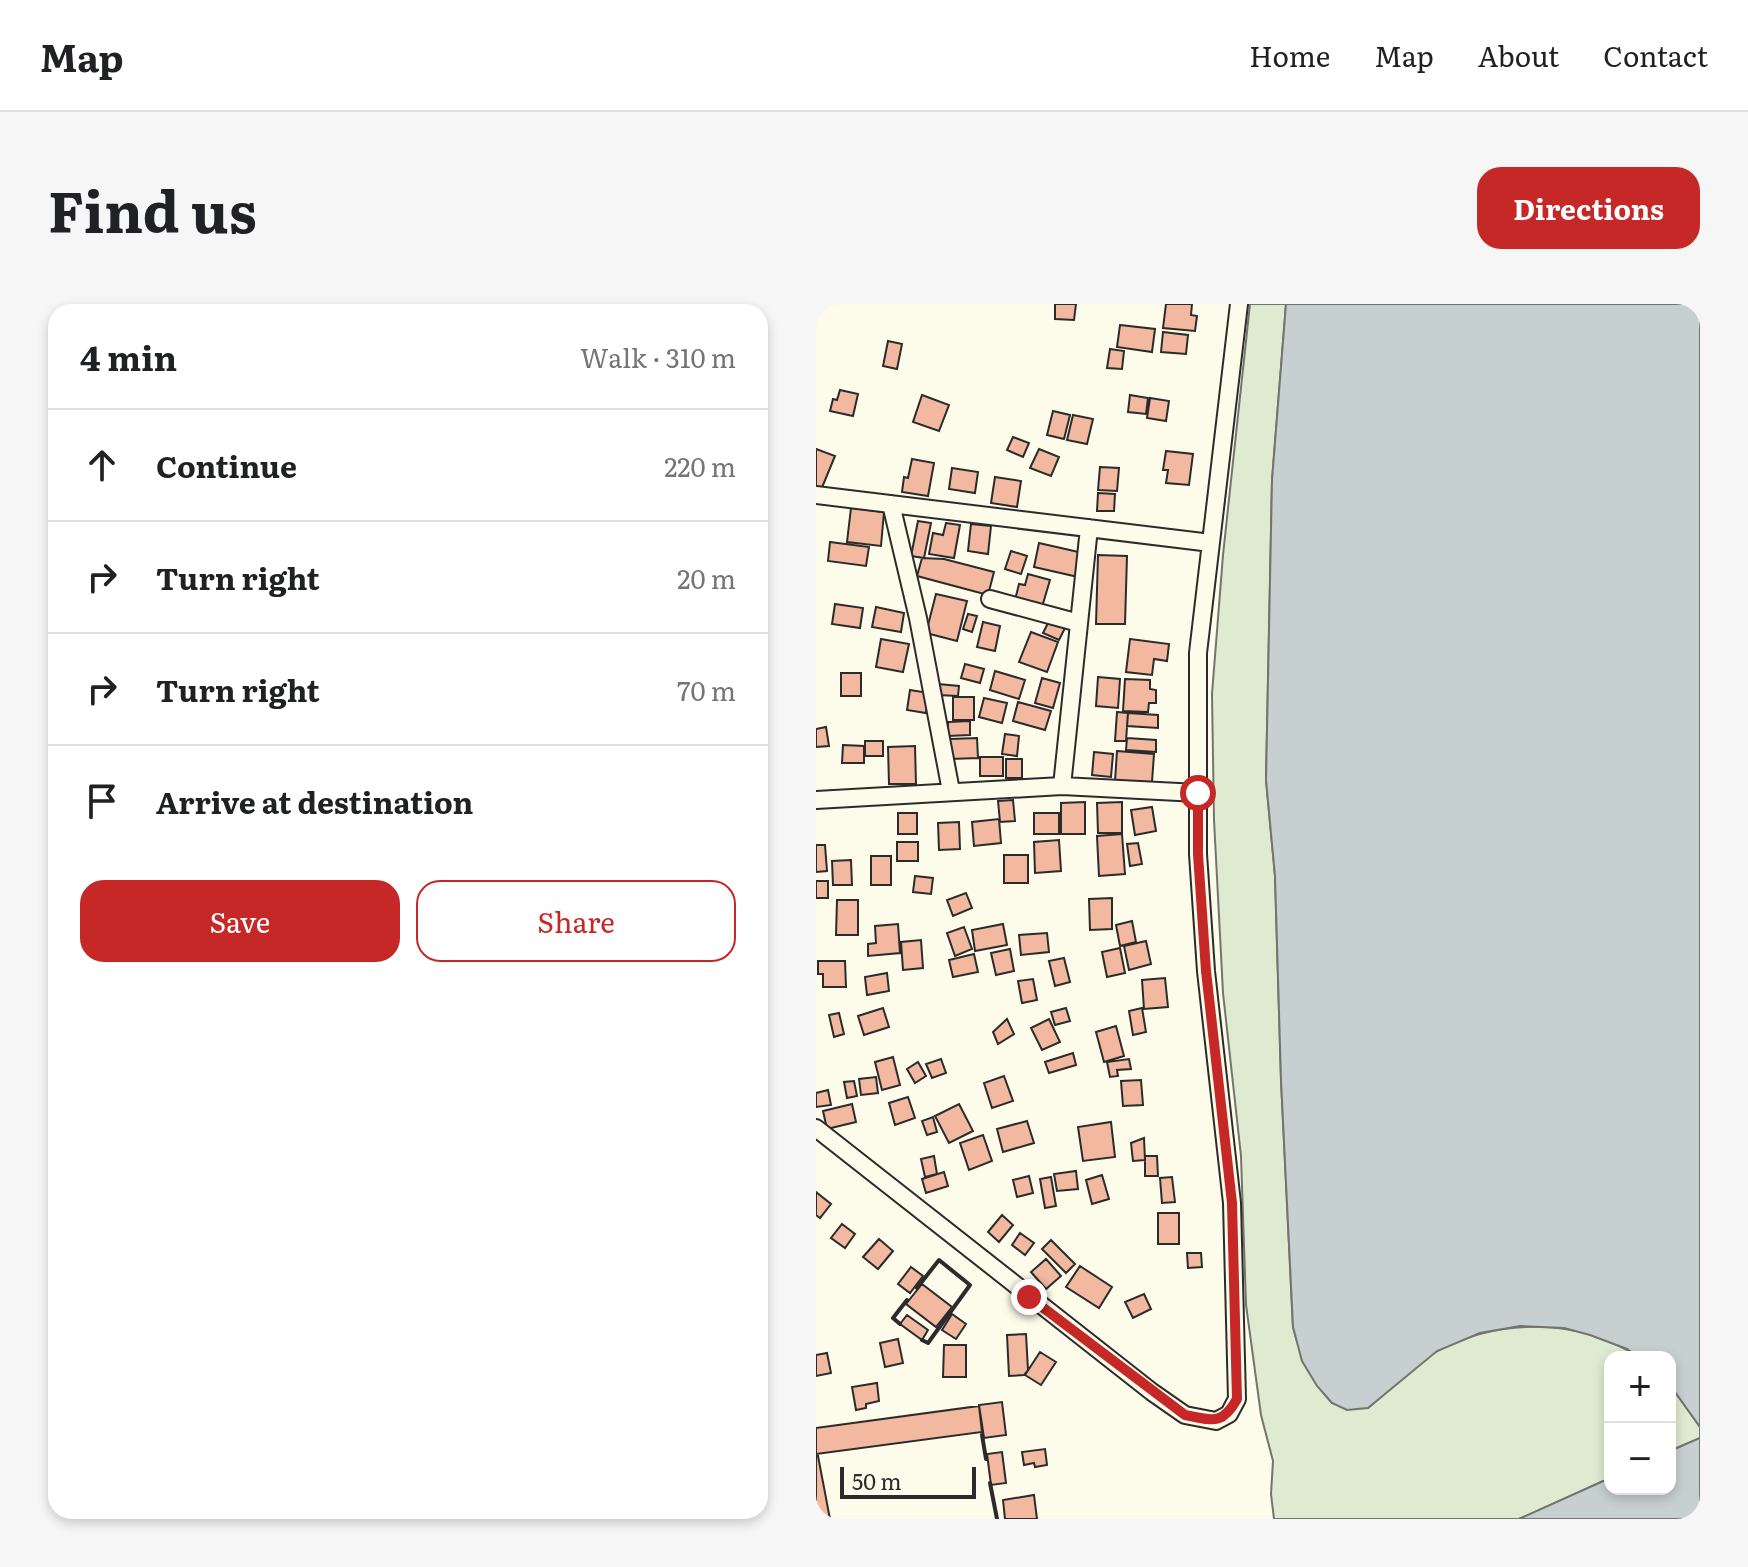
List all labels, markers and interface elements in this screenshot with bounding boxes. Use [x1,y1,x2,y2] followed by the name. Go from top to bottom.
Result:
[40,27,124,84] text: Map
[1249,34,1330,76] text: Home
[1374,34,1434,76] text: Map
[1478,34,1559,76] text: About
[1603,34,1708,76] text: Contact
[48,167,257,250] text: Find us
[1477,167,1700,249] button: Directions
[80,331,177,381] text: 4 min
[580,337,736,376] text: Walk · 310 m
[80,443,124,487] icon: ahead
[156,443,297,487] text: Continue
[664,446,736,485] text: 220 m
[80,555,124,599] icon: right
[156,555,320,599] text: Turn right
[677,558,736,597] text: 20 m
[80,667,124,711] icon: right
[156,667,320,711] text: Turn right
[677,670,736,709] text: 70 m
[1180,775,1216,811] route start
[80,779,124,823] icon: arrive
[156,779,473,823] text: Arrive at destination
[80,880,400,962] button: Save
[416,880,736,962] button: Share
[1011,1279,1047,1315] route end
[1604,1351,1676,1495] map controls
[1604,1351,1676,1423] button: +
[1604,1423,1676,1495] button: −
[840,1463,976,1499] scale bar
[852,1464,902,1497] text: 50 m

